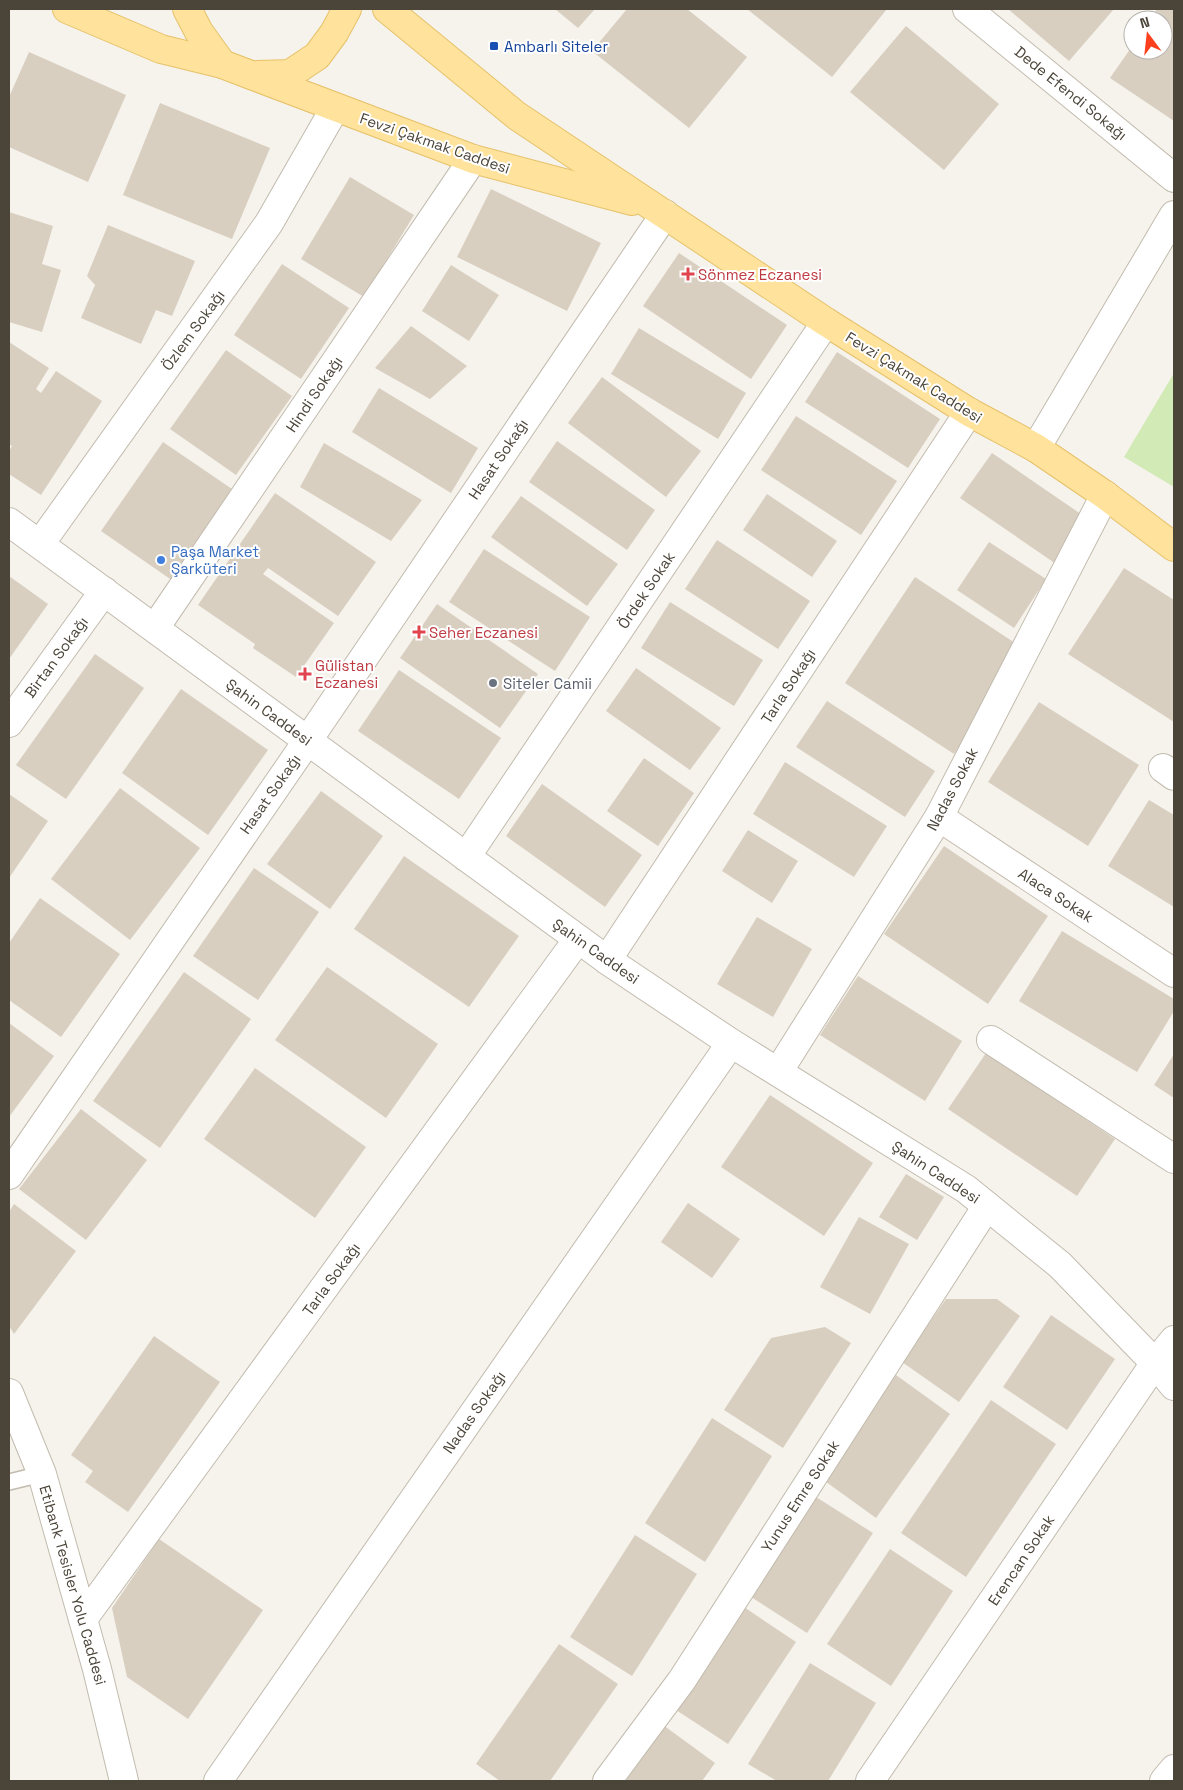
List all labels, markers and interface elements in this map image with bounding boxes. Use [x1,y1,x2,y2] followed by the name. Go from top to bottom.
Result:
[1123,10,1173,60] north arrow
[1138,13,1152,32] text: N
[504,37,608,56] place label: Ambarlı Siteler
[488,40,500,52] marker: Ambarlı Siteler
[1011,42,1131,144] street label: Dede Efendi Sokağı
[357,108,513,178] street label: Fevzi Çakmak Caddesi
[698,265,822,284] place label: Sönmez Eczanesi
[682,268,694,280] marker: Sönmez Eczanesi
[157,286,229,374] street label: Özlem Sokağı
[842,327,986,427] street label: Fevzi Çakmak Caddesi
[282,352,346,436] street label: Hindi Sokağı
[464,415,532,503] street label: Hasat Sokağı
[171,542,259,578] place label: Paşa Market Şarküteri
[613,548,679,632] street label: Ördek Sokak
[155,554,167,566] marker: Paşa Market Şarküteri
[20,613,92,701] street label: Birtan Sokağı
[429,623,538,642] place label: Seher Eczanesi
[413,626,425,638] marker: Seher Eczanesi
[757,645,819,727] street label: Tarla Sokağı
[315,656,378,692] place label: Gülistan Eczanesi
[299,668,311,680] marker: Gülistan Eczanesi
[222,674,316,750] street label: Şahin Caddesi
[503,674,592,693] place label: Siteler Camii
[487,677,499,689] marker: Siteler Camii
[922,744,982,834] street label: Nadas Sokak
[235,750,305,838] street label: Hasat Sokağı
[1015,864,1097,926] street label: Alaca Sokak
[549,914,643,988] street label: Şahin Caddesi
[888,1136,984,1208] street label: Şahin Caddesi
[298,1239,364,1319] street label: Tarla Sokağı
[439,1367,509,1457] street label: Nadas Sokağı
[757,1436,843,1556] street label: Yunus Emre Sokak
[35,1483,111,1687] street label: Etibank Tesisler Yolu Caddesi
[984,1511,1058,1609] street label: Erencan Sokak

